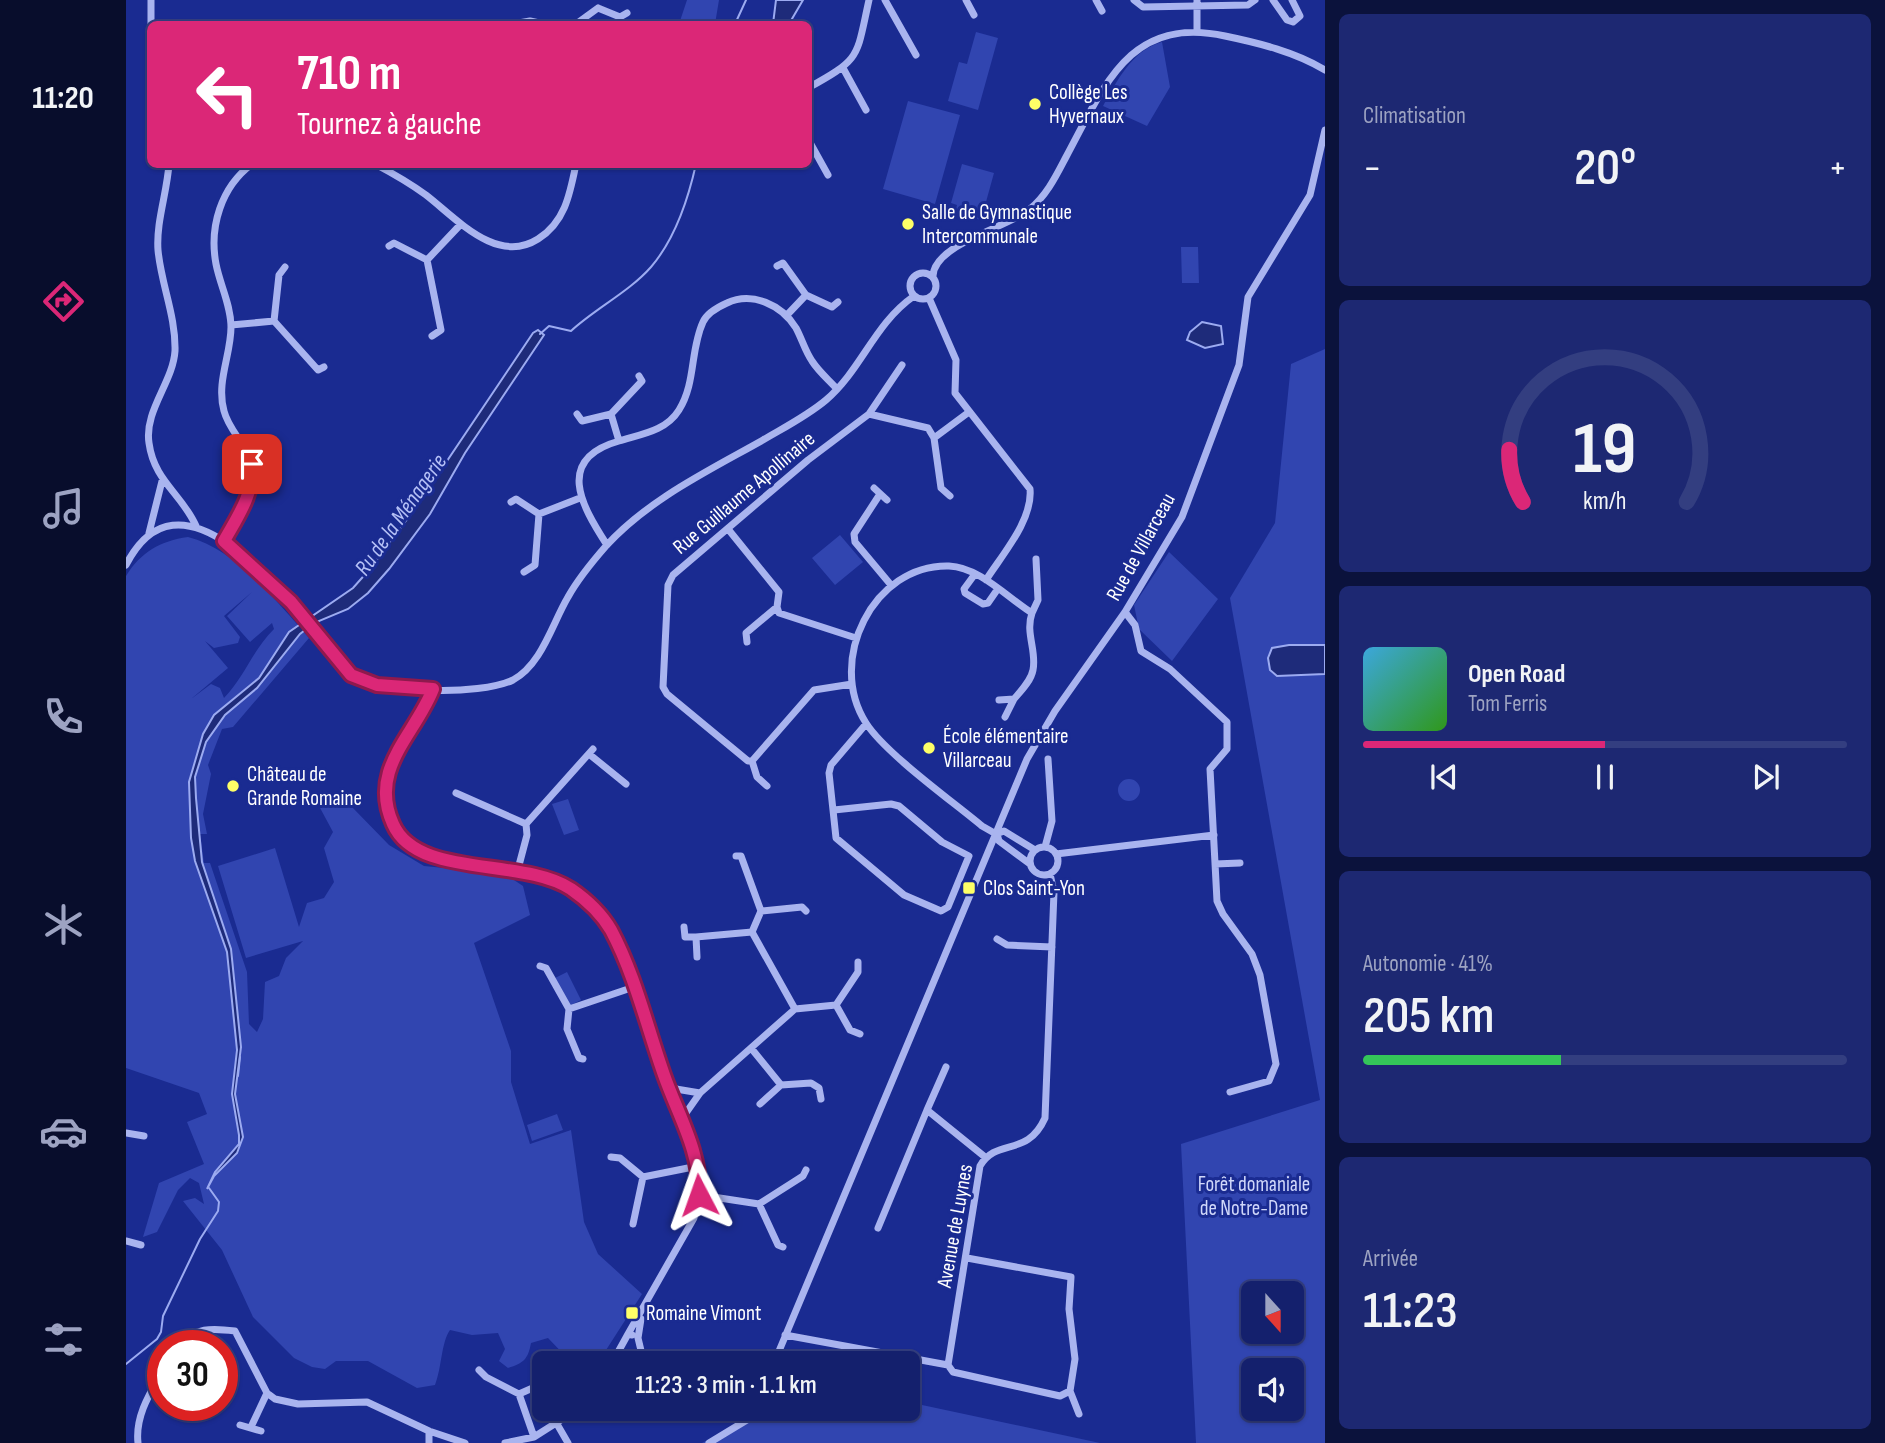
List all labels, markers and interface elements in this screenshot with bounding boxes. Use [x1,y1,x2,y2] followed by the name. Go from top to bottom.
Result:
[297,45,401,104] text: 710 m
[182,49,273,140] icon: left
[32,79,94,118] text: 11:20
[1049,80,1128,129] place label: Collège Les Hyvernaux
[1027,96,1043,112] marker: Collège Les Hyvernaux
[1363,102,1466,130] text: Climatisation
[297,105,482,144] text: Tournez à gauche
[1574,137,1636,200] text: 20°
[1363,146,1382,191] text: −
[1828,146,1847,191] text: +
[922,200,1072,249] place label: Salle de Gymnastique Intercommunale
[900,216,916,232] marker: Salle de Gymnastique Intercommunale
[39,277,88,326] icon: directions
[1573,406,1637,494] text: 19
[668,426,820,560] street label: Rue Guillaume Apollinaire
[222,434,282,494] pin
[233,445,271,483] icon: arrive
[349,449,453,581] water label: Ru de la Ménagerie
[39,484,88,533] icon: music
[1583,485,1627,516] text: km/h
[1101,489,1181,605] street label: Rue de Villarceau
[1468,659,1565,690] text: Open Road
[1468,690,1547,718] text: Tom Ferris
[39,692,88,741] icon: phone
[943,724,1069,773] place label: École élémentaire Villarceau
[921,740,937,756] marker: École élémentaire Villarceau
[1425,758,1463,796] icon: previous
[1586,758,1624,796] icon: pause
[1747,758,1785,796] icon: next
[247,762,362,811] place label: Château de Grande Romaine
[225,778,241,794] marker: Château de Grande Romaine
[983,876,1085,901] place label: Clos Saint-Yon
[961,880,977,896] marker: Clos Saint-Yon
[39,900,88,949] icon: climate
[1363,950,1493,978] text: Autonomie · 41%
[1363,985,1495,1048] text: 205 km
[39,1107,88,1156] icon: car
[662,1158,736,1232] position arrow
[932,1162,978,1291] street label: Avenue de Luynes
[1198,1172,1310,1221] park label: Forêt domaniale de Notre-Dame
[1363,1245,1418,1273] text: Arrivée
[1363,1280,1458,1343] text: 11:23
[1241,1281,1304,1344] north arrow
[1241,1281,1304,1421] map controls
[646,1301,762,1326] place label: Romaine Vimont
[624,1305,640,1321] marker: Romaine Vimont
[39,1315,88,1364] icon: filters
[147,1330,238,1421] speed limit sign: 30
[1241,1358,1304,1421] button: sound
[635,1370,817,1401] text: 11:23 · 3 min · 1.1 km

